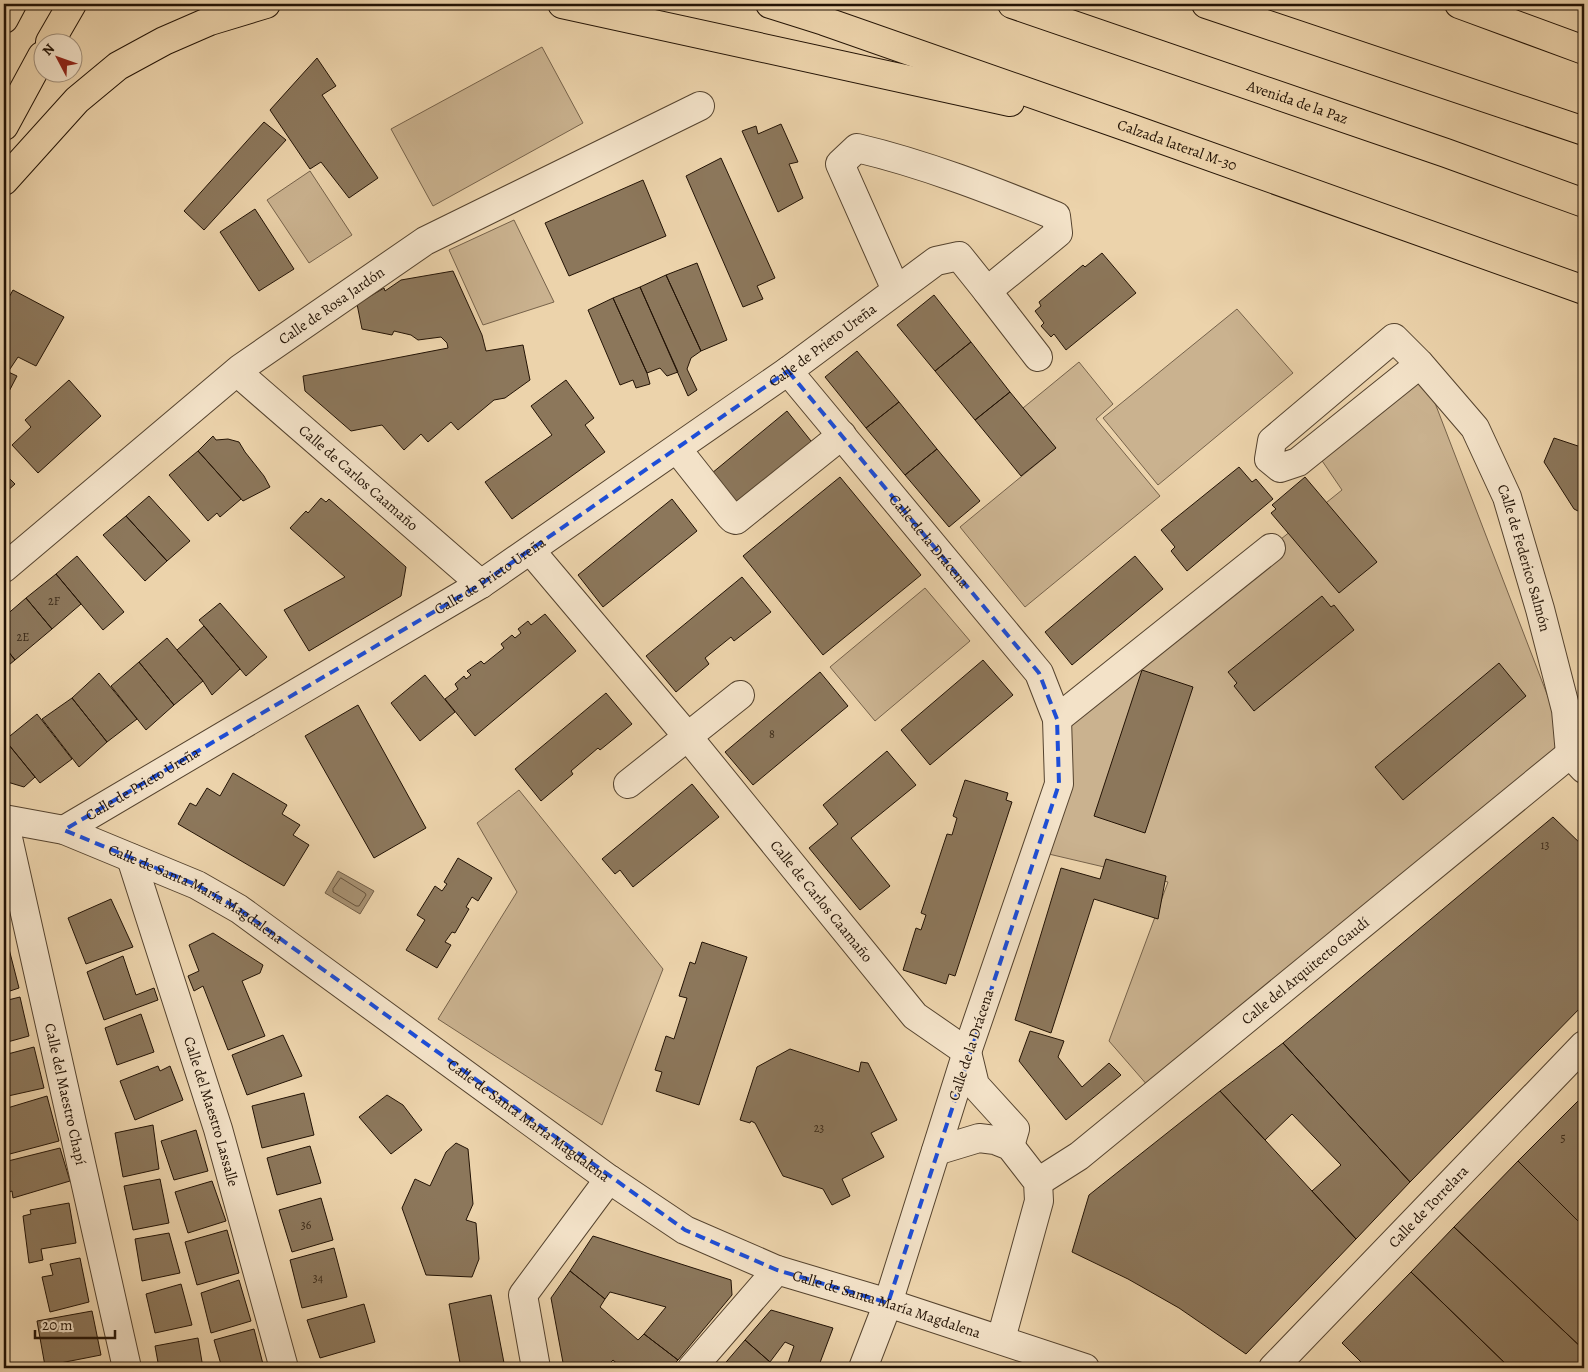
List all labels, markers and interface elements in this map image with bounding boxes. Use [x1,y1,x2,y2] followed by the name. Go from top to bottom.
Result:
[32,32,82,82] north arrow
[38,40,59,60] text: N
[1244,75,1351,129] street label: Avenida de la Paz
[1115,114,1240,175] street label: Calzada lateral M-30
[275,262,388,349] street label: Calle de Rosa Jardón
[765,299,880,391] street label: Calle de Prieto Ureña
[294,420,423,535] street label: Calle de Carlos Caamaño
[1492,481,1555,634] street label: Calle de Federico Salmón
[884,490,974,592] street label: Calle de la Drácena
[430,532,550,619] street label: Calle de Prieto Ureña
[48,593,60,609] house number: 2F
[17,629,29,645] house number: 2E
[769,726,775,742] house number: 8
[82,742,203,825] street label: Calle de Prieto Ureña
[766,836,877,967] street label: Calle de Carlos Caamaño
[1540,837,1550,853] house number: 13
[105,839,288,948] street label: Calle de Santa María Magdalena
[1237,912,1373,1029] street label: Calle del Arquitecto Gaudí
[944,987,998,1103] street label: Calle de la Drácena
[40,1021,91,1167] street label: Calle del Maestro Chapí
[179,1034,244,1189] street label: Calle del Maestro Lassalle
[444,1054,614,1186] street label: Calle de Santa María Magdalena
[814,1120,824,1136] house number: 23
[1560,1130,1566,1146] house number: 5
[1384,1161,1473,1252] street label: Calle de Torrelara
[301,1217,312,1233] house number: 36
[790,1265,983,1343] street label: Calle de Santa María Magdalena
[313,1270,324,1286] house number: 34
[35,1307,115,1339] scale bar
[42,1315,73,1335] text: 20 m

